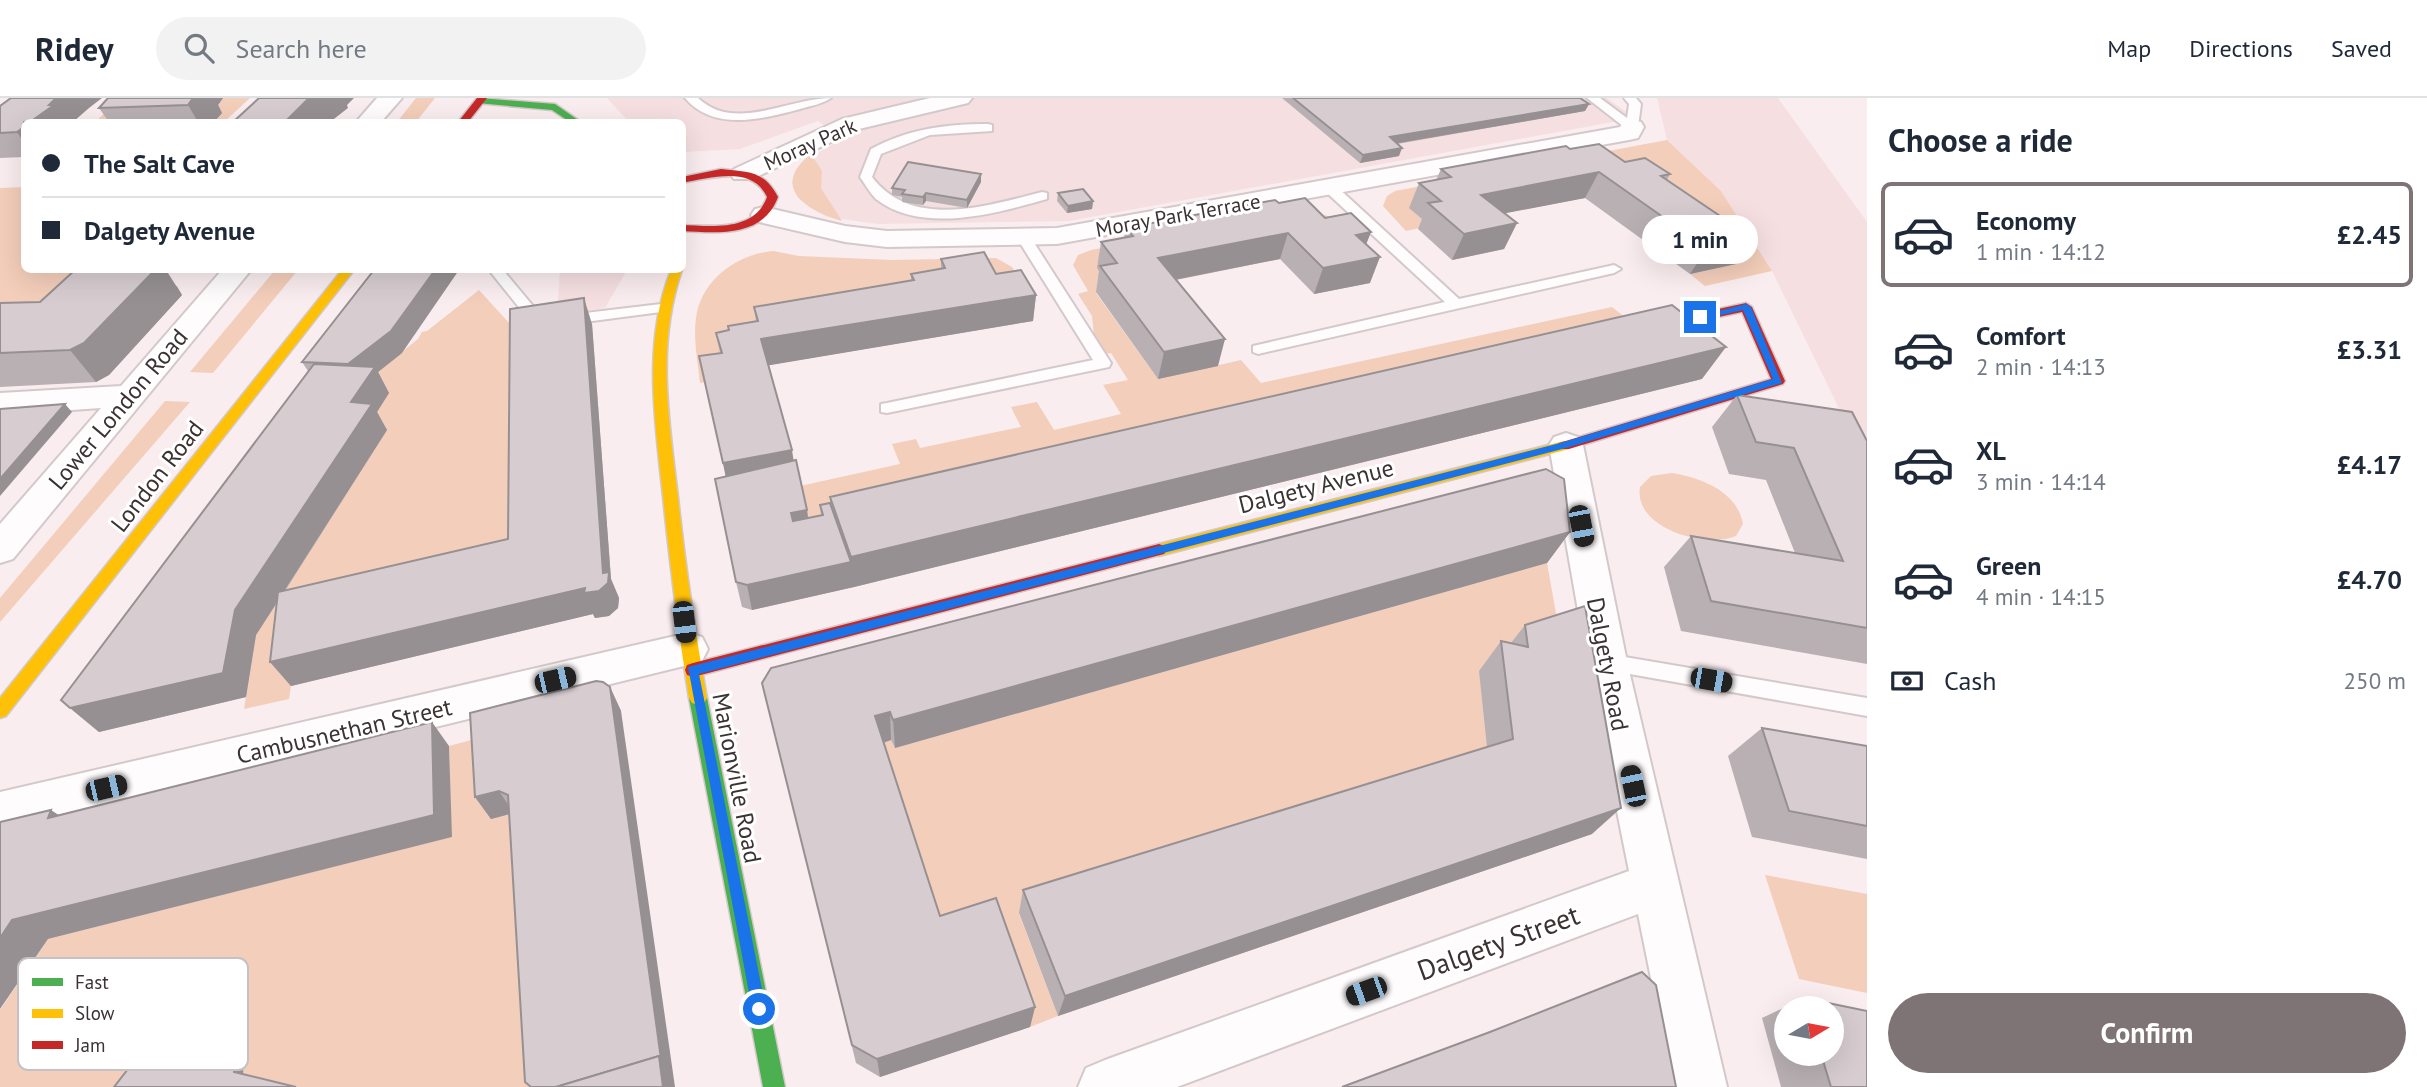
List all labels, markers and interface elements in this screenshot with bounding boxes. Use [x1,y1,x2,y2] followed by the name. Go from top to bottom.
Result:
[156,17,646,80] search box
[35,27,114,70] text: Ridey
[180,29,218,67] icon: search
[236,32,367,65] text: Search here
[2107,33,2151,64] text: Map
[2189,33,2293,64] text: Directions
[2331,33,2392,64] text: Saved
[759,112,861,176] street label: Moray Park
[1888,119,2073,161] text: Choose a ride
[84,147,235,180] text: The Salt Cave
[1093,187,1263,243] street label: Moray Park Terrace
[1892,203,1955,266] icon: car
[1976,204,2076,237] text: Economy
[84,214,255,247] text: Dalgety Avenue
[1642,216,1758,264] callout: 1 min
[2337,218,2402,251] text: £2.45
[1672,225,1728,254] text: 1 min
[1976,237,2106,266] text: 1 min · 14:12
[1684,301,1716,333] route end
[1892,318,1955,381] icon: car
[1976,319,2066,352] text: Comfort
[42,323,194,495] street label: Lower London Road
[2337,333,2402,366] text: £3.31
[1976,352,2106,381] text: 2 min · 14:13
[105,415,209,537] street label: London Road
[1892,433,1955,496] icon: car
[1976,434,2006,467] text: XL
[2337,448,2402,481] text: £4.17
[1235,452,1397,520] street label: Dalgety Avenue
[1976,467,2106,496] text: 3 min · 14:14
[1567,503,1596,549] car
[1892,548,1955,611] icon: car
[1976,549,2041,582] text: Green
[2337,563,2402,596] text: £4.70
[1976,582,2106,611] text: 4 min · 14:15
[1580,595,1636,733] street label: Dalgety Road
[672,600,697,644] car
[1888,662,1926,700] icon: cash
[1944,664,1996,697] text: Cash
[533,665,578,695] car
[1689,666,1734,694] car
[2344,666,2406,695] text: 250 m
[705,690,769,866] street label: Marionville Road
[233,691,455,771] street label: Cambusnethan Street
[1619,763,1648,809] car
[84,773,129,803] car
[1412,895,1585,988] street label: Dalgety Street
[18,958,248,1070] legend
[75,970,109,994] text: Fast
[1343,974,1390,1008] car
[743,993,775,1025] route start
[1888,993,2406,1073] button: Confirm
[1774,996,1844,1066] north arrow
[1774,996,1844,1066] map controls
[75,1001,115,1025] text: Slow
[74,1033,105,1057] text: Jam

